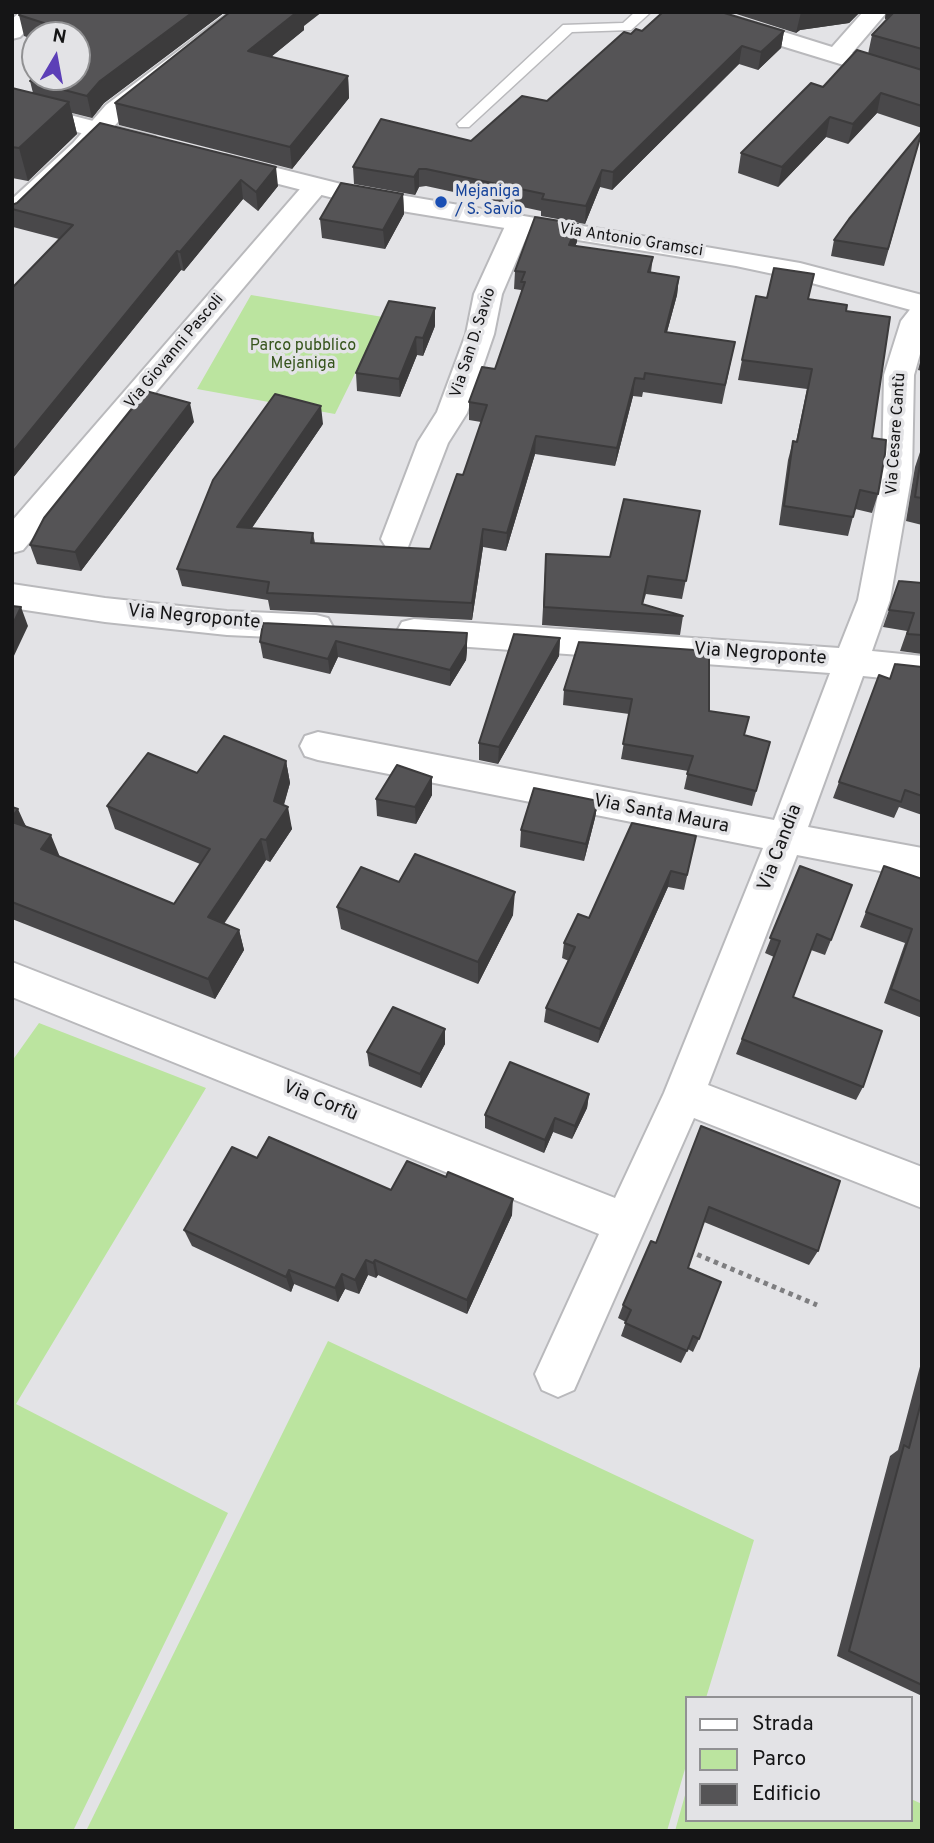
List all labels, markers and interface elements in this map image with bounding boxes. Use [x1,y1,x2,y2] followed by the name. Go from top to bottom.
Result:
[21,21,91,91] north arrow
[50,24,68,50] text: N
[455,183,522,221] place label: Mejaniga / S. Savio
[433,194,449,210] marker: Mejaniga / S. Savio
[558,220,704,262] street label: Via Antonio Gramsci
[447,286,501,400] street label: Via San D. Savio
[121,291,229,413] street label: Via Giovanni Pascoli
[250,337,356,375] park label: Parco pubblico Mejaniga
[883,372,911,496] street label: Via Cesare Cantù
[127,601,261,635] street label: Via Negroponte
[693,639,827,671] street label: Via Negroponte
[591,791,731,839] street label: Via Santa Maura
[754,802,808,894] street label: Via Candia
[279,1077,361,1127] street label: Via Corfù
[685,1696,913,1822] legend
[752,1711,813,1738] text: Strada
[752,1746,806,1773] text: Parco
[752,1781,821,1808] text: Edificio

